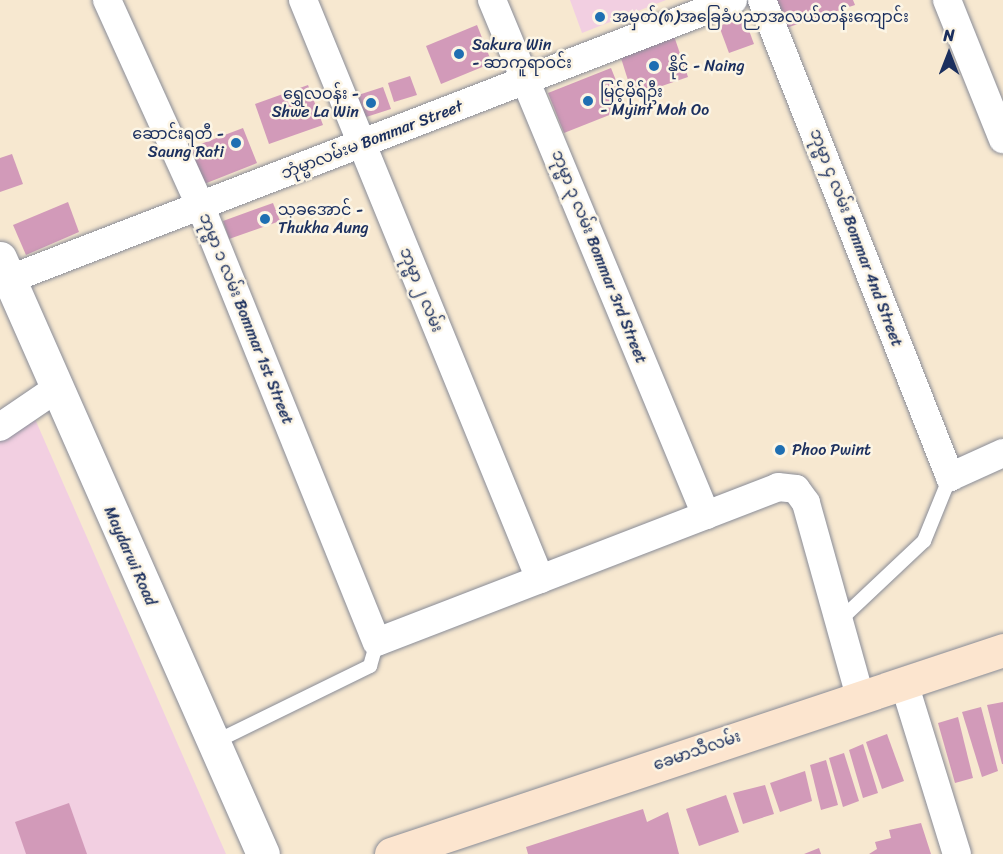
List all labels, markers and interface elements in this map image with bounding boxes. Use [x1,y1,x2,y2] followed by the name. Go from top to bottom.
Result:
[612,7,909,27] place label: အမှတ်(၈)အခြေခံပညာအလယ်တန်းကျောင်း
[593,10,607,24] marker: အမှတ်(၈)အခြေခံပညာအလယ်တန်းကျောင်း
[943,21,955,50] text: N
[919,24,979,84] north arrow
[472,35,572,73] place label: Sakura Win - ဆာကူရာဝင်း
[450,45,468,63] marker: Sakura Win - ဆာကူရာဝင်း
[668,56,744,76] place label: နိုင် - Naing
[645,57,663,75] marker: နိုင် - Naing
[600,82,709,120] place label: မြင့်မိုရ်ဦး - Myint Moh Oo
[272,84,359,122] place label: ရွှေလဝန်း - Shwe La Win
[581,94,595,108] marker: မြင့်မိုရ်ဦး - Myint Moh Oo
[278,96,466,184] street label: ဘုံမ္မာလမ်းမ Bommar Street
[364,96,378,110] marker: ရွှေလဝန်း - Shwe La Win
[132,124,224,162] place label: ဆောင်းရတီ - Saung Rati
[805,126,907,350] street label: ဘုမ္မာ ၄ လမ်း Bommar 4nd Street
[229,136,243,150] marker: ဆောင်းရတီ - Saung Rati
[547,147,651,367] street label: ဘုမ္မာ ၃ လမ်း Bommar 3rd Street
[278,200,369,238] place label: သုခအောင် - Thukha Aung
[195,210,297,428] street label: ဘုမ္မာ ၁ လမ်း Bommar 1st Street
[256,210,274,228] marker: သုခအောင် - Thukha Aung
[395,245,447,335] street label: ဘုမ္မာ ၂ လမ်း
[792,440,871,460] place label: Phoo Pwint
[773,443,787,457] marker: Phoo Pwint
[100,504,160,608] street label: Maydarwi Road
[651,727,743,775] street label: ခေမာသီလမ်း

